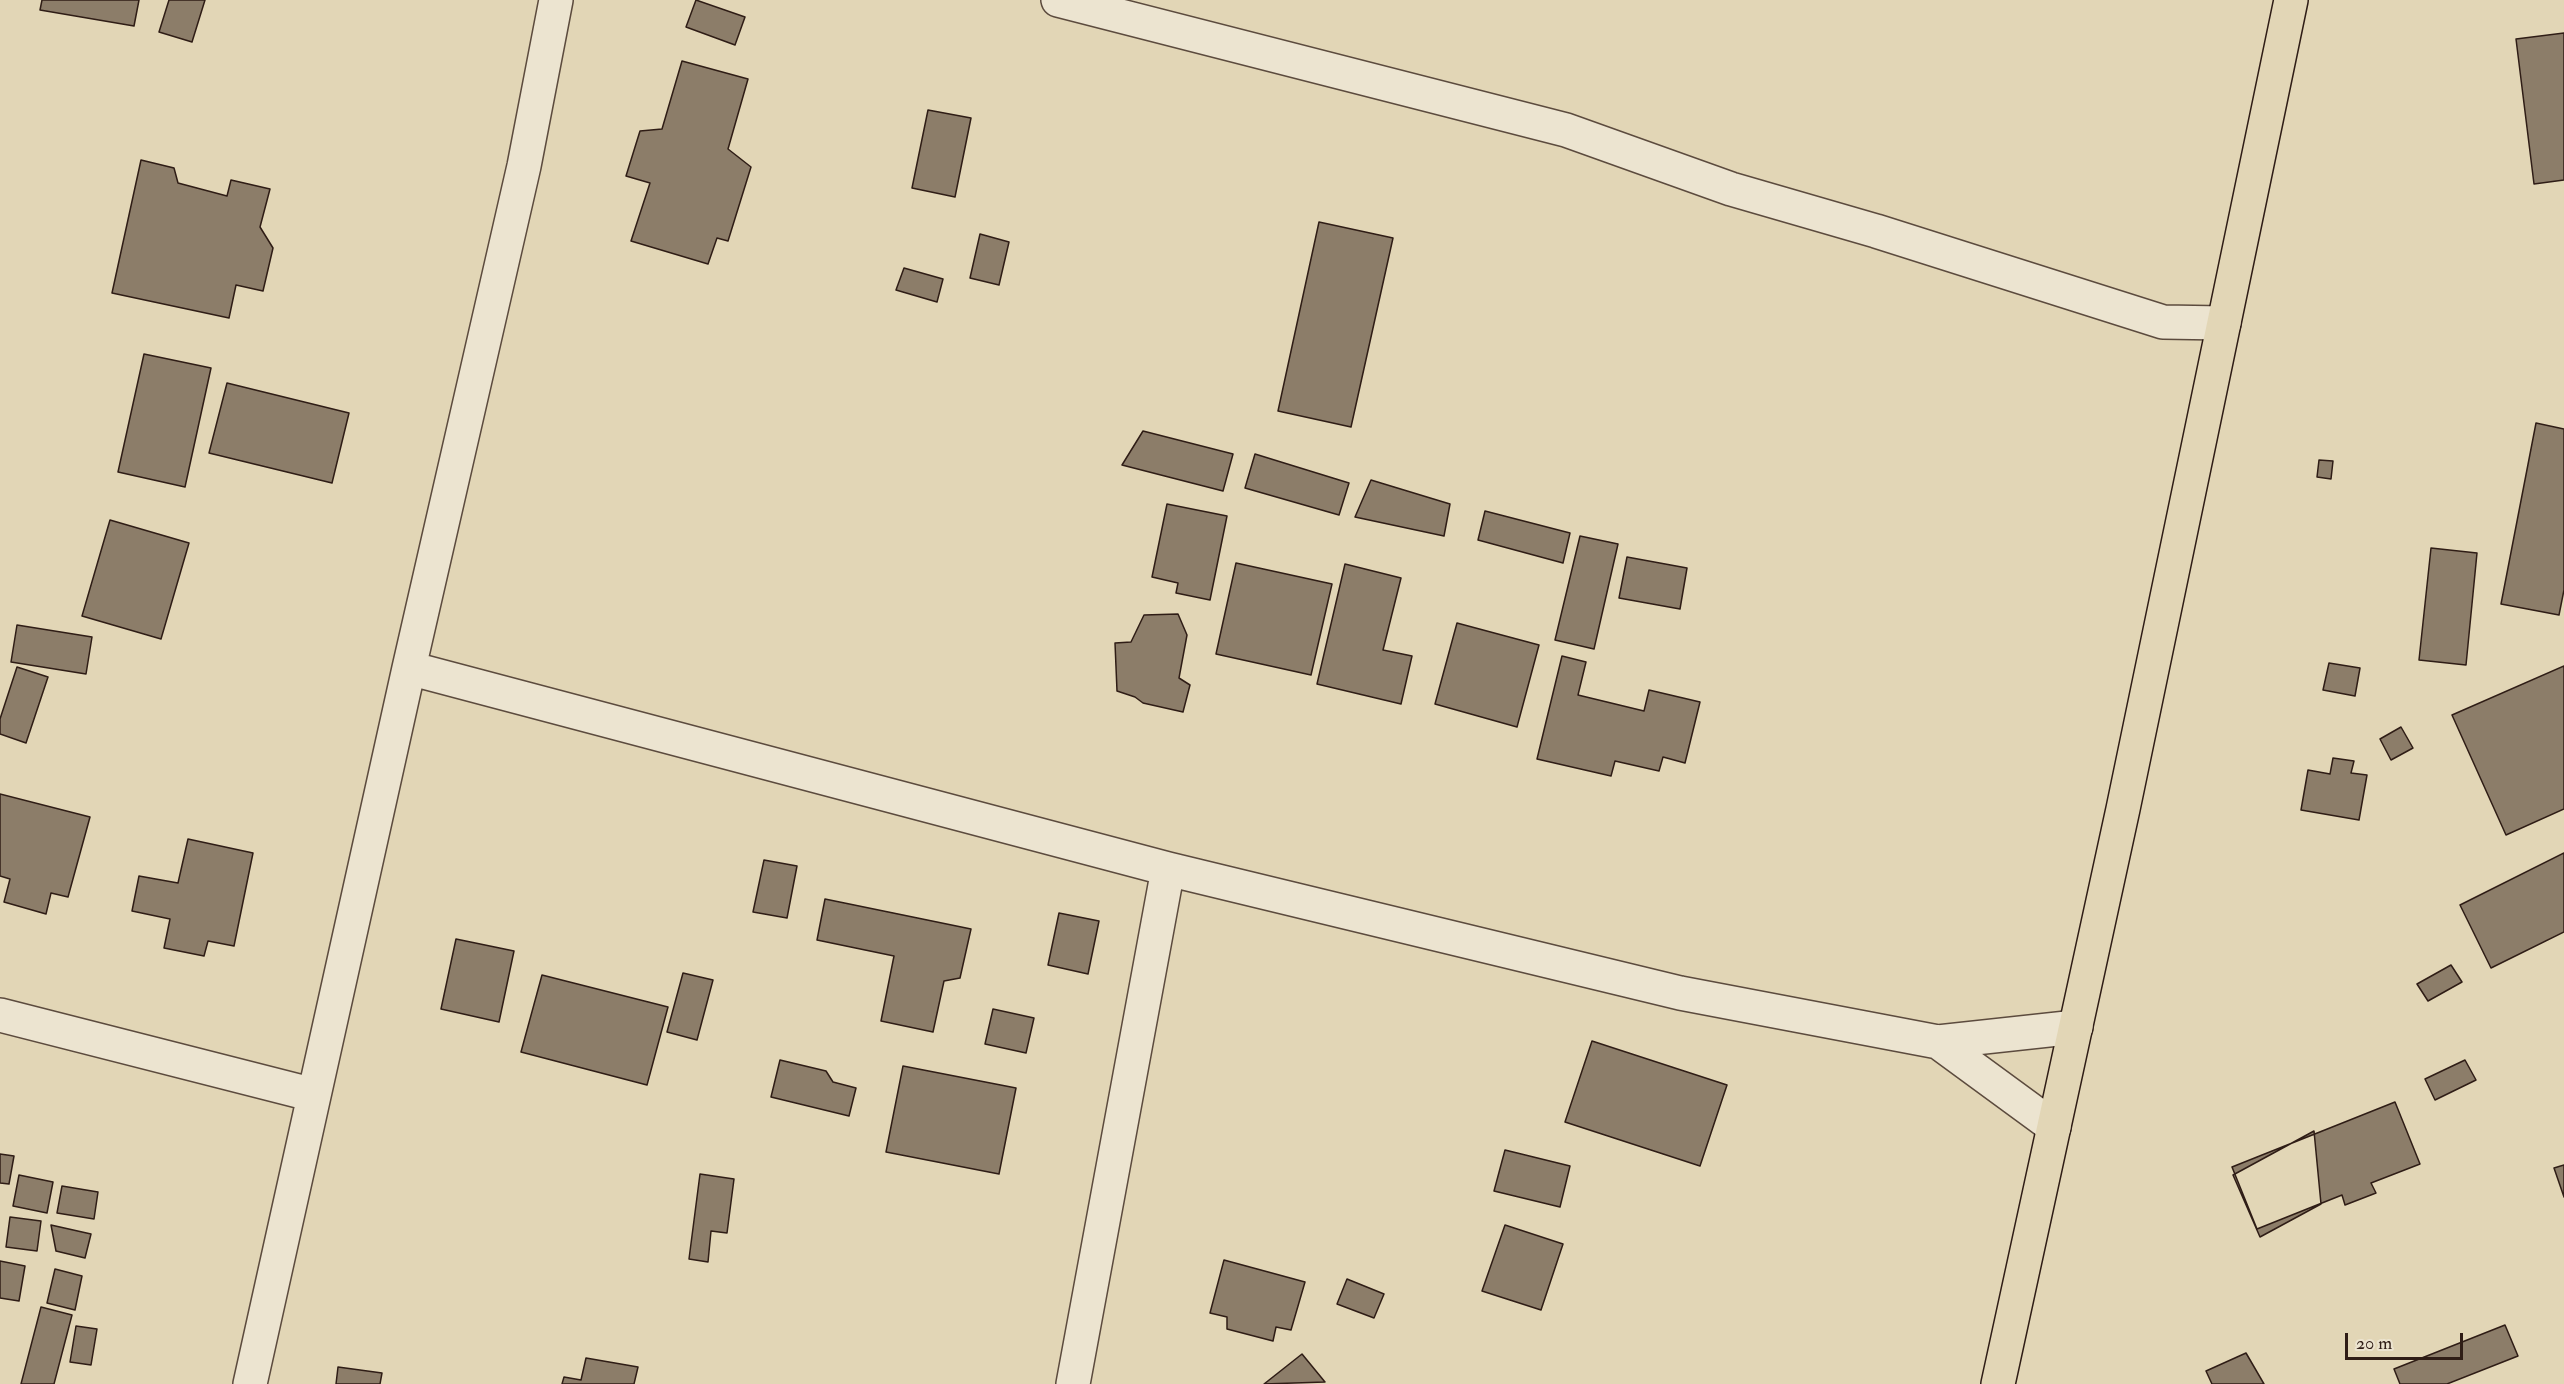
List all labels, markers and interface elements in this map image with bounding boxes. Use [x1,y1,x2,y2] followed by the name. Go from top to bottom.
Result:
[2348,1321,2466,1359] scale bar
[2356,1332,2392,1355] text: 20 m

